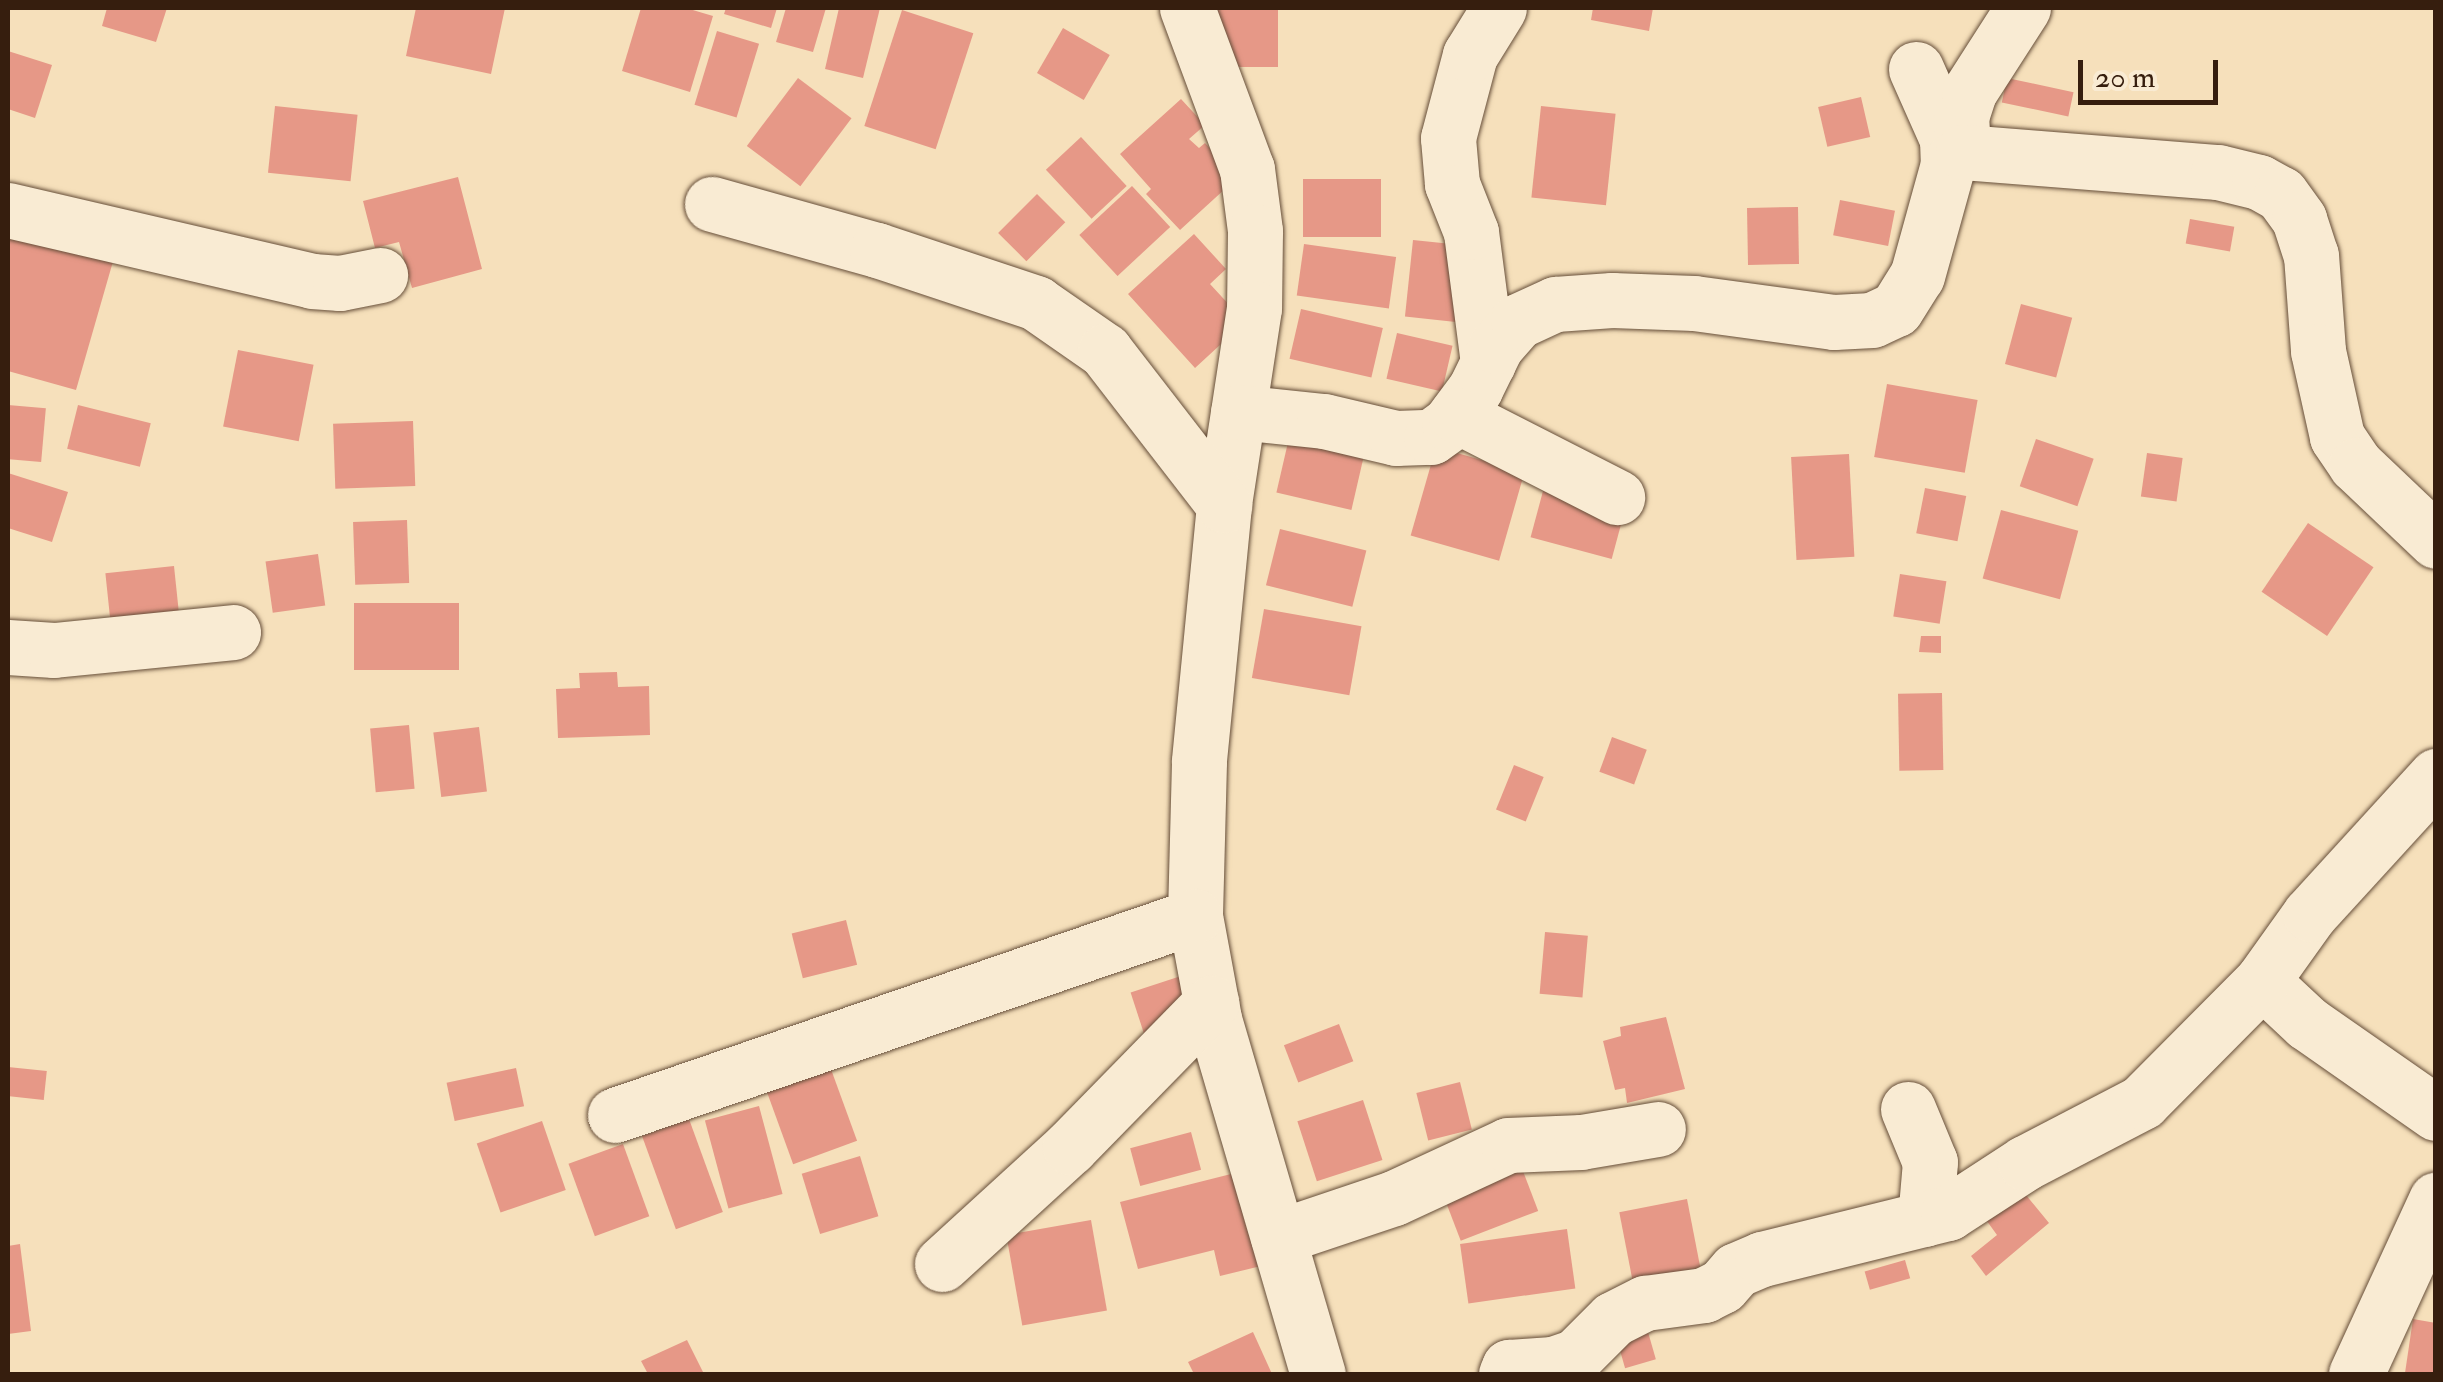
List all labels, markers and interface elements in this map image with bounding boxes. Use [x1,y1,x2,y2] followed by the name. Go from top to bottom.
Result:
[2083,40,2223,102] scale bar
[2095,59,2155,96] text: 20 m

